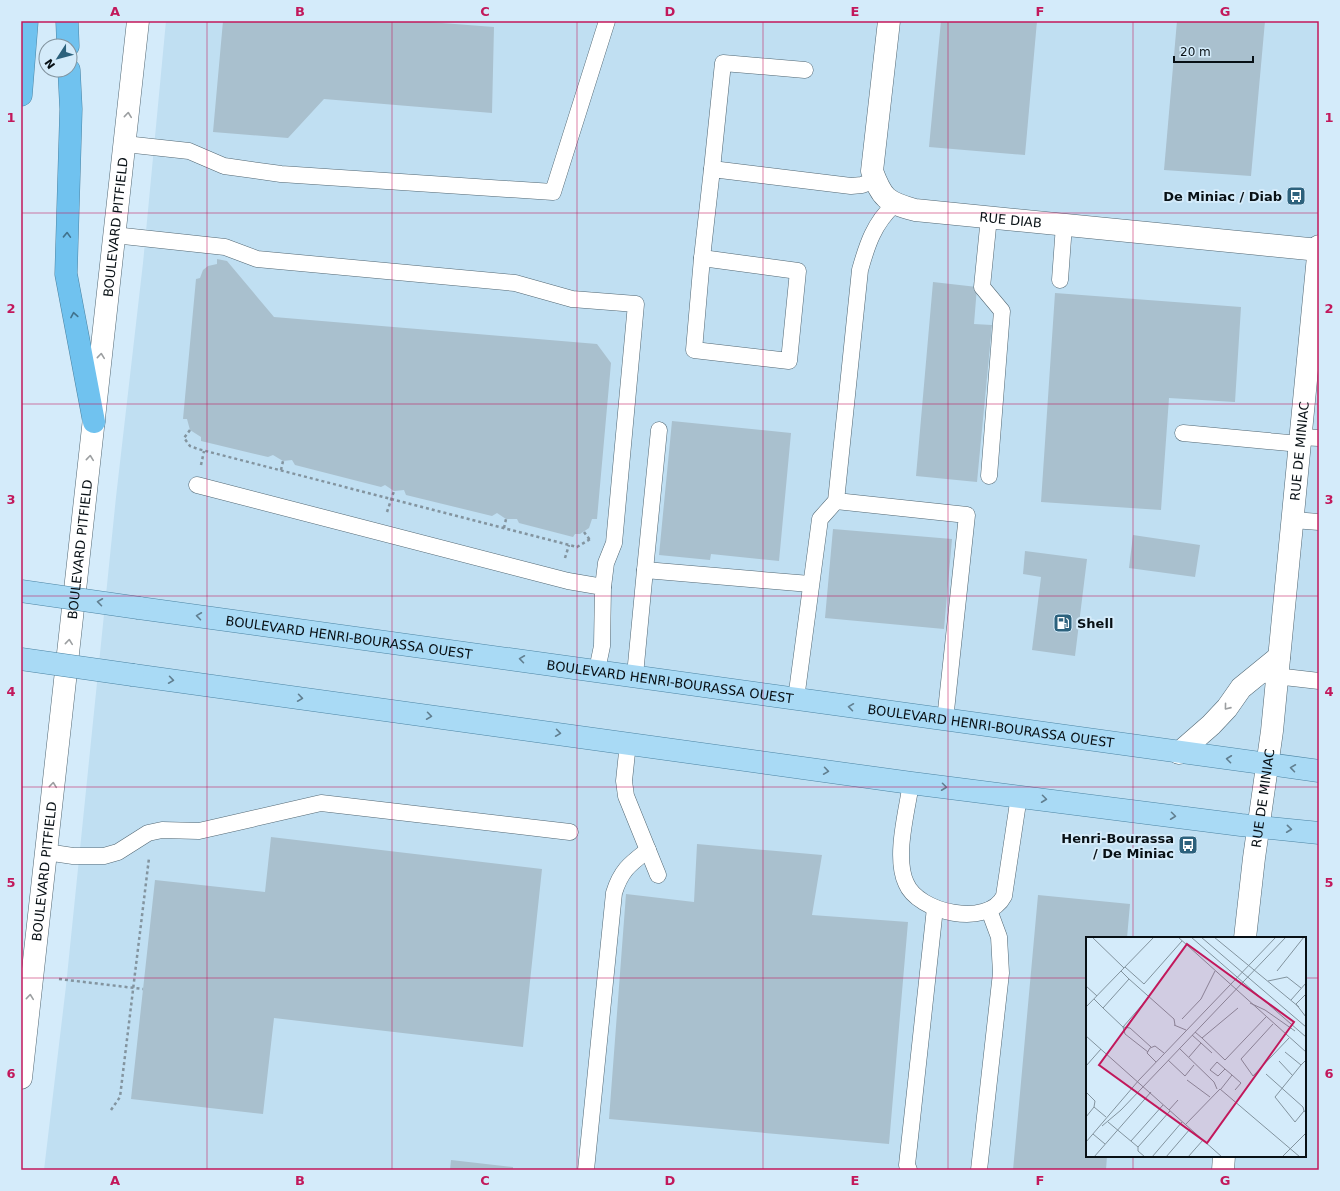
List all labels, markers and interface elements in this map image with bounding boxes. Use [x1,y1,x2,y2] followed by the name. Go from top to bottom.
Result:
[110,4,120,19] text: A
[295,4,305,19] text: B
[480,4,490,19] text: C
[665,4,676,19] text: D
[851,4,859,19] text: E
[1036,4,1044,19] text: F
[1220,4,1230,19] text: G
[38,38,78,78] north arrow
[1174,38,1253,64] scale bar
[1180,45,1211,59] text: 20 m
[42,56,58,71] text: N
[6,110,16,125] text: 1
[1324,110,1334,125] text: 1
[123,112,132,118] one-way arrow
[100,157,130,298] street label: BOULEVARD PITFIELD
[1285,185,1307,207] bus stop icon: De Miniac / Diab
[1163,189,1282,204] place label: De Miniac / Diab
[979,209,1042,230] street label: RUE DIAB
[63,232,72,238] one-way arrow
[6,301,16,316] text: 2
[1324,301,1334,316] text: 2
[70,312,79,318] one-way arrow
[96,353,105,359] one-way arrow
[1287,401,1311,501] street label: RUE DE MINIAC
[85,454,94,461] one-way arrow
[64,479,95,620] street label: BOULEVARD PITFIELD
[6,492,16,507] text: 3
[1324,492,1334,507] text: 3
[97,598,103,607] one-way arrow
[196,612,202,621] one-way arrow
[1052,612,1074,634] fuel station icon: Shell
[225,613,473,661] street label: BOULEVARD HENRI-BOURASSA OUEST
[1077,616,1113,631] place label: Shell
[64,639,73,645] one-way arrow
[519,655,525,664] one-way arrow
[546,657,794,706] street label: BOULEVARD HENRI-BOURASSA OUEST
[168,675,174,684] one-way arrow
[6,684,16,699] text: 4
[1324,684,1334,699] text: 4
[297,693,303,702] one-way arrow
[867,701,1115,750] street label: BOULEVARD HENRI-BOURASSA OUEST
[848,702,854,711] one-way arrow
[1225,703,1232,710] one-way arrow
[426,711,432,720] one-way arrow
[555,729,561,738] one-way arrow
[1248,748,1277,849] street label: RUE DE MINIAC
[1226,755,1232,764] one-way arrow
[1290,764,1296,773] one-way arrow
[823,766,829,775] one-way arrow
[48,782,57,789] one-way arrow
[941,783,948,792] one-way arrow
[1041,795,1047,804] one-way arrow
[29,801,59,942] street label: BOULEVARD PITFIELD
[1170,811,1176,820] one-way arrow
[1286,825,1292,834] one-way arrow
[1061,831,1174,861] place label: Henri-Bourassa / De Miniac
[1177,834,1199,856] bus stop icon: Henri-Bourassa / De Miniac
[6,875,16,890] text: 5
[1324,875,1334,890] text: 5
[1086,937,1306,1157] inset map
[25,994,34,1000] one-way arrow
[6,1066,16,1081] text: 6
[1324,1066,1334,1081] text: 6
[110,1173,120,1188] text: A
[295,1173,305,1188] text: B
[480,1173,490,1188] text: C
[665,1173,676,1188] text: D
[851,1173,859,1188] text: E
[1036,1173,1044,1188] text: F
[1220,1173,1230,1188] text: G

